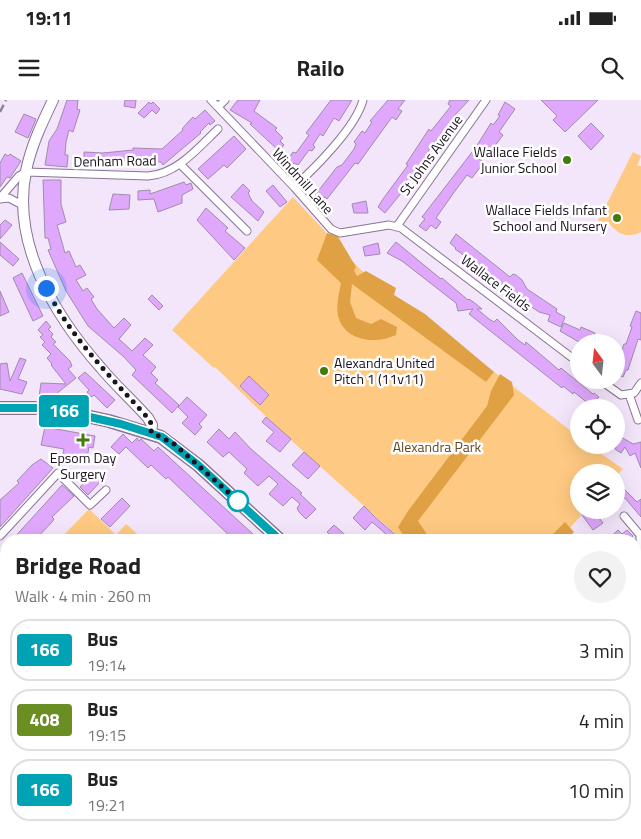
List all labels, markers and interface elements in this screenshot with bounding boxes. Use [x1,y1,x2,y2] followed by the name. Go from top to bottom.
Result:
[25,3,72,32] text: 19:11
[296,51,345,85] text: Railo
[15,54,43,82] icon: menu
[598,54,626,82] icon: search
[394,110,467,199] street label: St Johns Avenue
[473,141,557,178] place label: Wallace Fields Junior School
[268,143,339,219] street label: Windmill Lane
[73,149,157,172] street label: Denham Road
[561,154,573,166] marker: Wallace Fields Junior School
[485,199,607,236] place label: Wallace Fields Infant School and Nursery
[611,212,623,224] marker: Wallace Fields Infant School and Nursery
[457,249,536,316] street label: Wallace Fields
[34,276,59,301] your location
[570,334,625,389] north arrow
[570,334,625,519] map controls
[334,352,435,389] place label: Alexandra United Pitch 1 (11v11)
[318,365,330,377] marker: Alexandra United Pitch 1 (11v11)
[35,395,93,427] line badge: 166
[49,397,79,424] text: 166
[570,399,625,454] button: locate
[76,433,90,447] marker: Epsom Day Surgery
[393,436,482,457] park label: Alexandra Park
[50,447,117,484] place label: Epsom Day Surgery
[570,464,625,519] button: layers
[227,490,249,512] unlabelled marker
[15,547,141,583] text: Bridge Road
[574,551,626,603] button: heart
[15,584,151,608] text: Walk · 4 min · 260 m
[87,624,118,653] text: Bus
[29,636,60,663] text: 166
[579,636,624,665] text: 3 min
[87,653,126,677] text: 19:14
[87,694,118,723] text: Bus
[29,706,60,733] text: 408
[579,706,624,735] text: 4 min
[87,723,126,747] text: 19:15
[87,764,118,793] text: Bus
[29,776,60,803] text: 166
[568,776,624,805] text: 10 min
[87,793,126,817] text: 19:21

